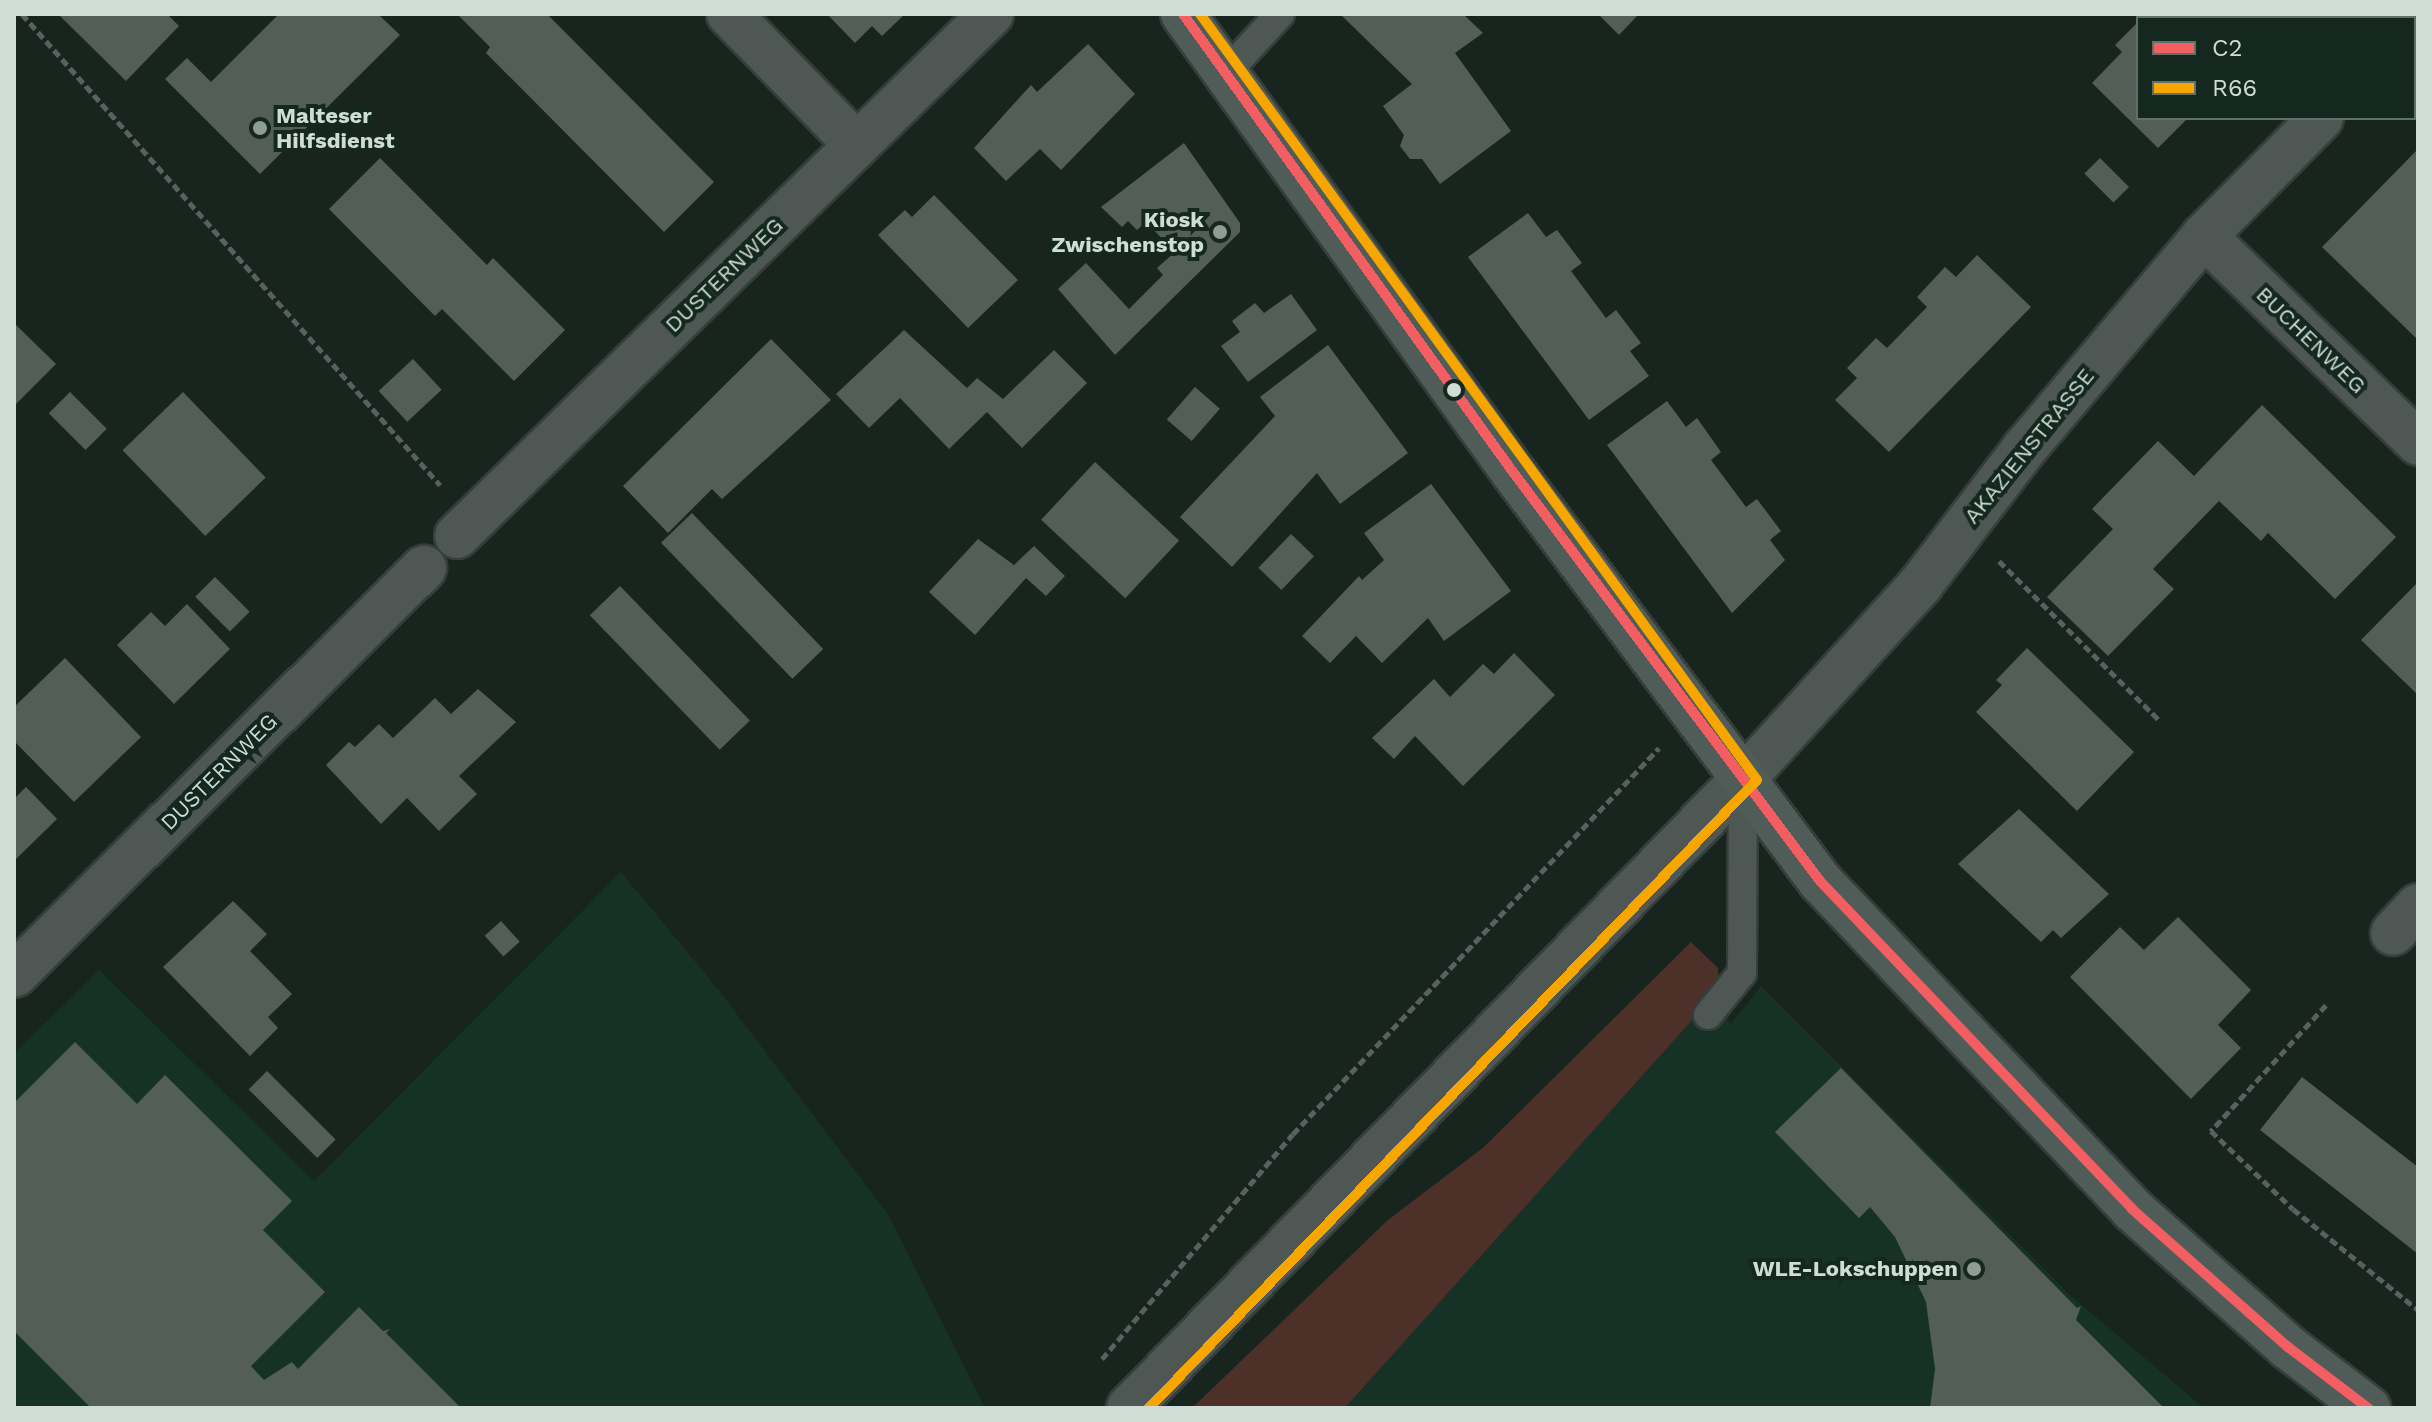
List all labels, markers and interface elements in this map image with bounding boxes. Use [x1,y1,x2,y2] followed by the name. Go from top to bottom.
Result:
[2136,16,2416,120] legend
[2212,34,2242,62] text: C2
[2212,74,2257,102] text: R66
[276,102,395,154] place label: Malteser Hilfsdienst
[251,119,269,137] marker: Malteser Hilfsdienst
[1052,206,1204,258] place label: Kiosk Zwischenstop
[660,212,788,338] street label: DUSTERNWEG
[1211,223,1229,241] marker: Kiosk Zwischenstop
[2251,281,2371,399] street label: BUCHENWEG
[1958,363,2100,529] street label: AKAZIENSTRASSE
[1446,382,1462,398] unlabelled marker
[155,708,283,836] street label: DUSTERNWEG
[1753,1256,1958,1282] place label: WLE-Lokschuppen
[1965,1260,1983,1278] marker: WLE-Lokschuppen

